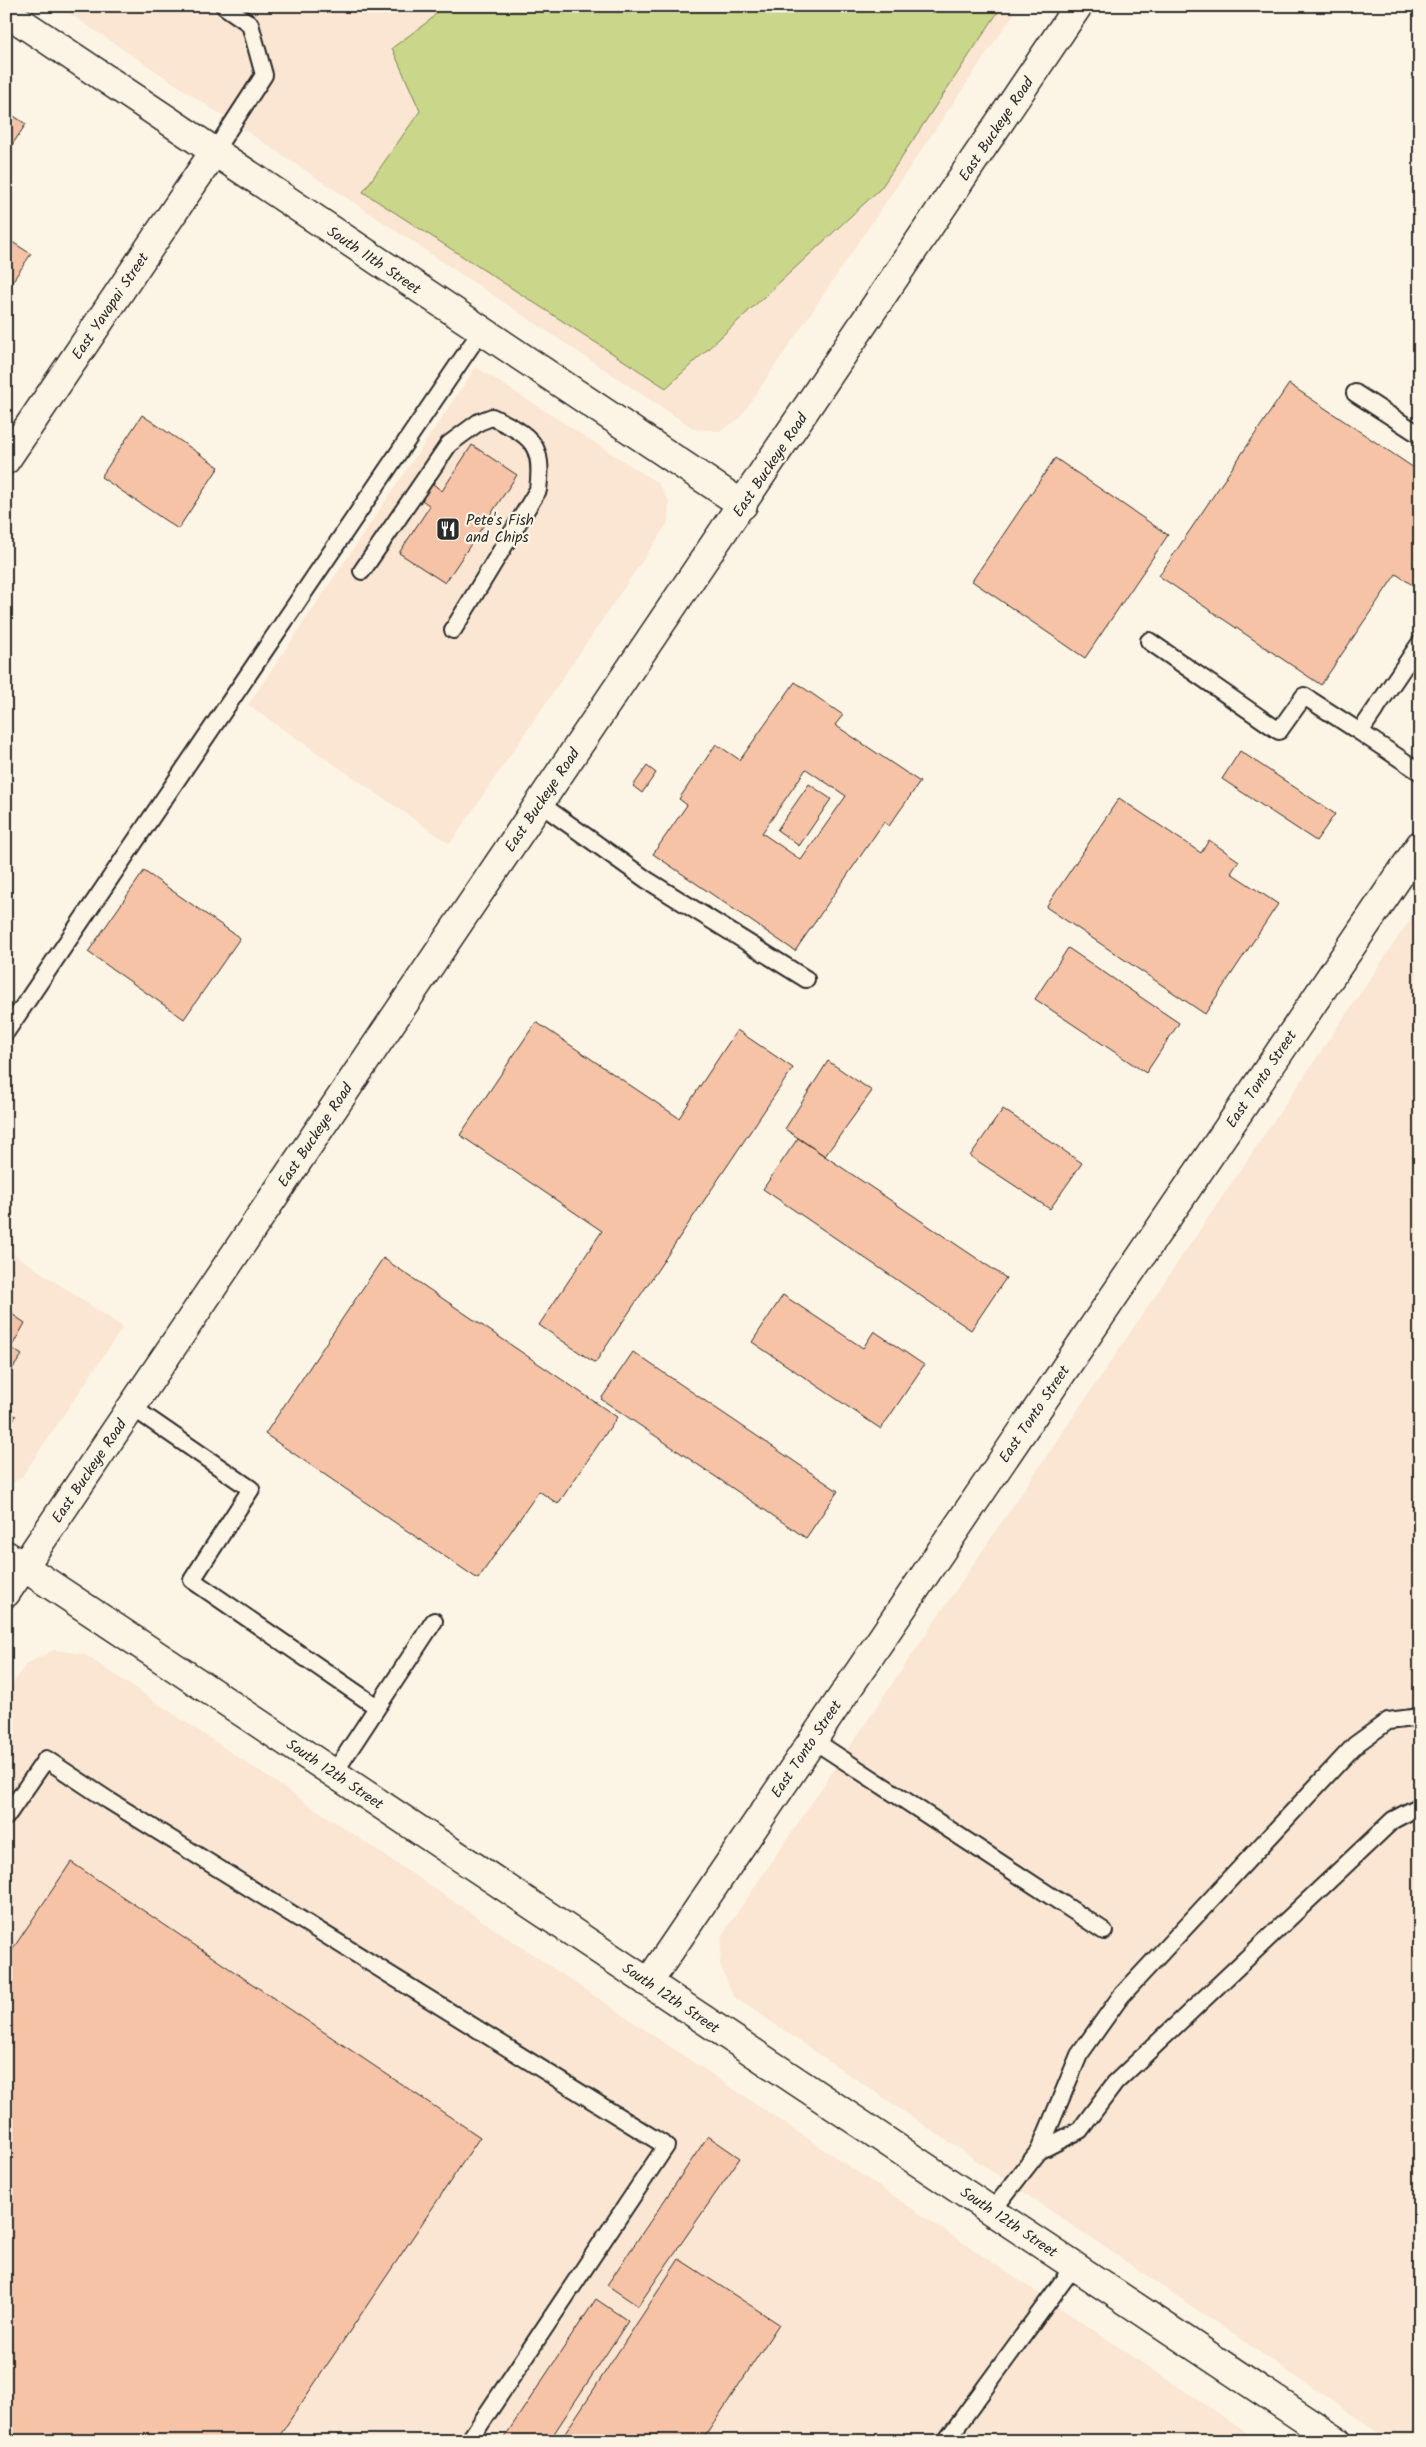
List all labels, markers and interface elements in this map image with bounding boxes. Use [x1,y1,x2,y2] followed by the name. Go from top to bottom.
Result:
[953,72,1041,186] street label: East Buckeye Road
[321,220,426,301] street label: South 11th Street
[66,248,156,365] street label: East Yavapai Street
[727,408,815,522] street label: East Buckeye Road
[466,509,534,550] place label: Pete's Fish and Chips
[435,516,461,542] restaurant icon: Pete's Fish and Chips
[499,743,587,857] street label: East Buckeye Road
[1220,1026,1304,1133] street label: East Tonto Street
[272,1078,360,1192] street label: East Buckeye Road
[993,1361,1077,1468] street label: East Tonto Street
[46,1414,134,1528] street label: East Buckeye Road
[765,1696,849,1803] street label: East Tonto Street
[281,1733,388,1817] street label: South 12th Street
[617,1957,724,2041] street label: South 12th Street
[955,2181,1062,2265] street label: South 12th Street

